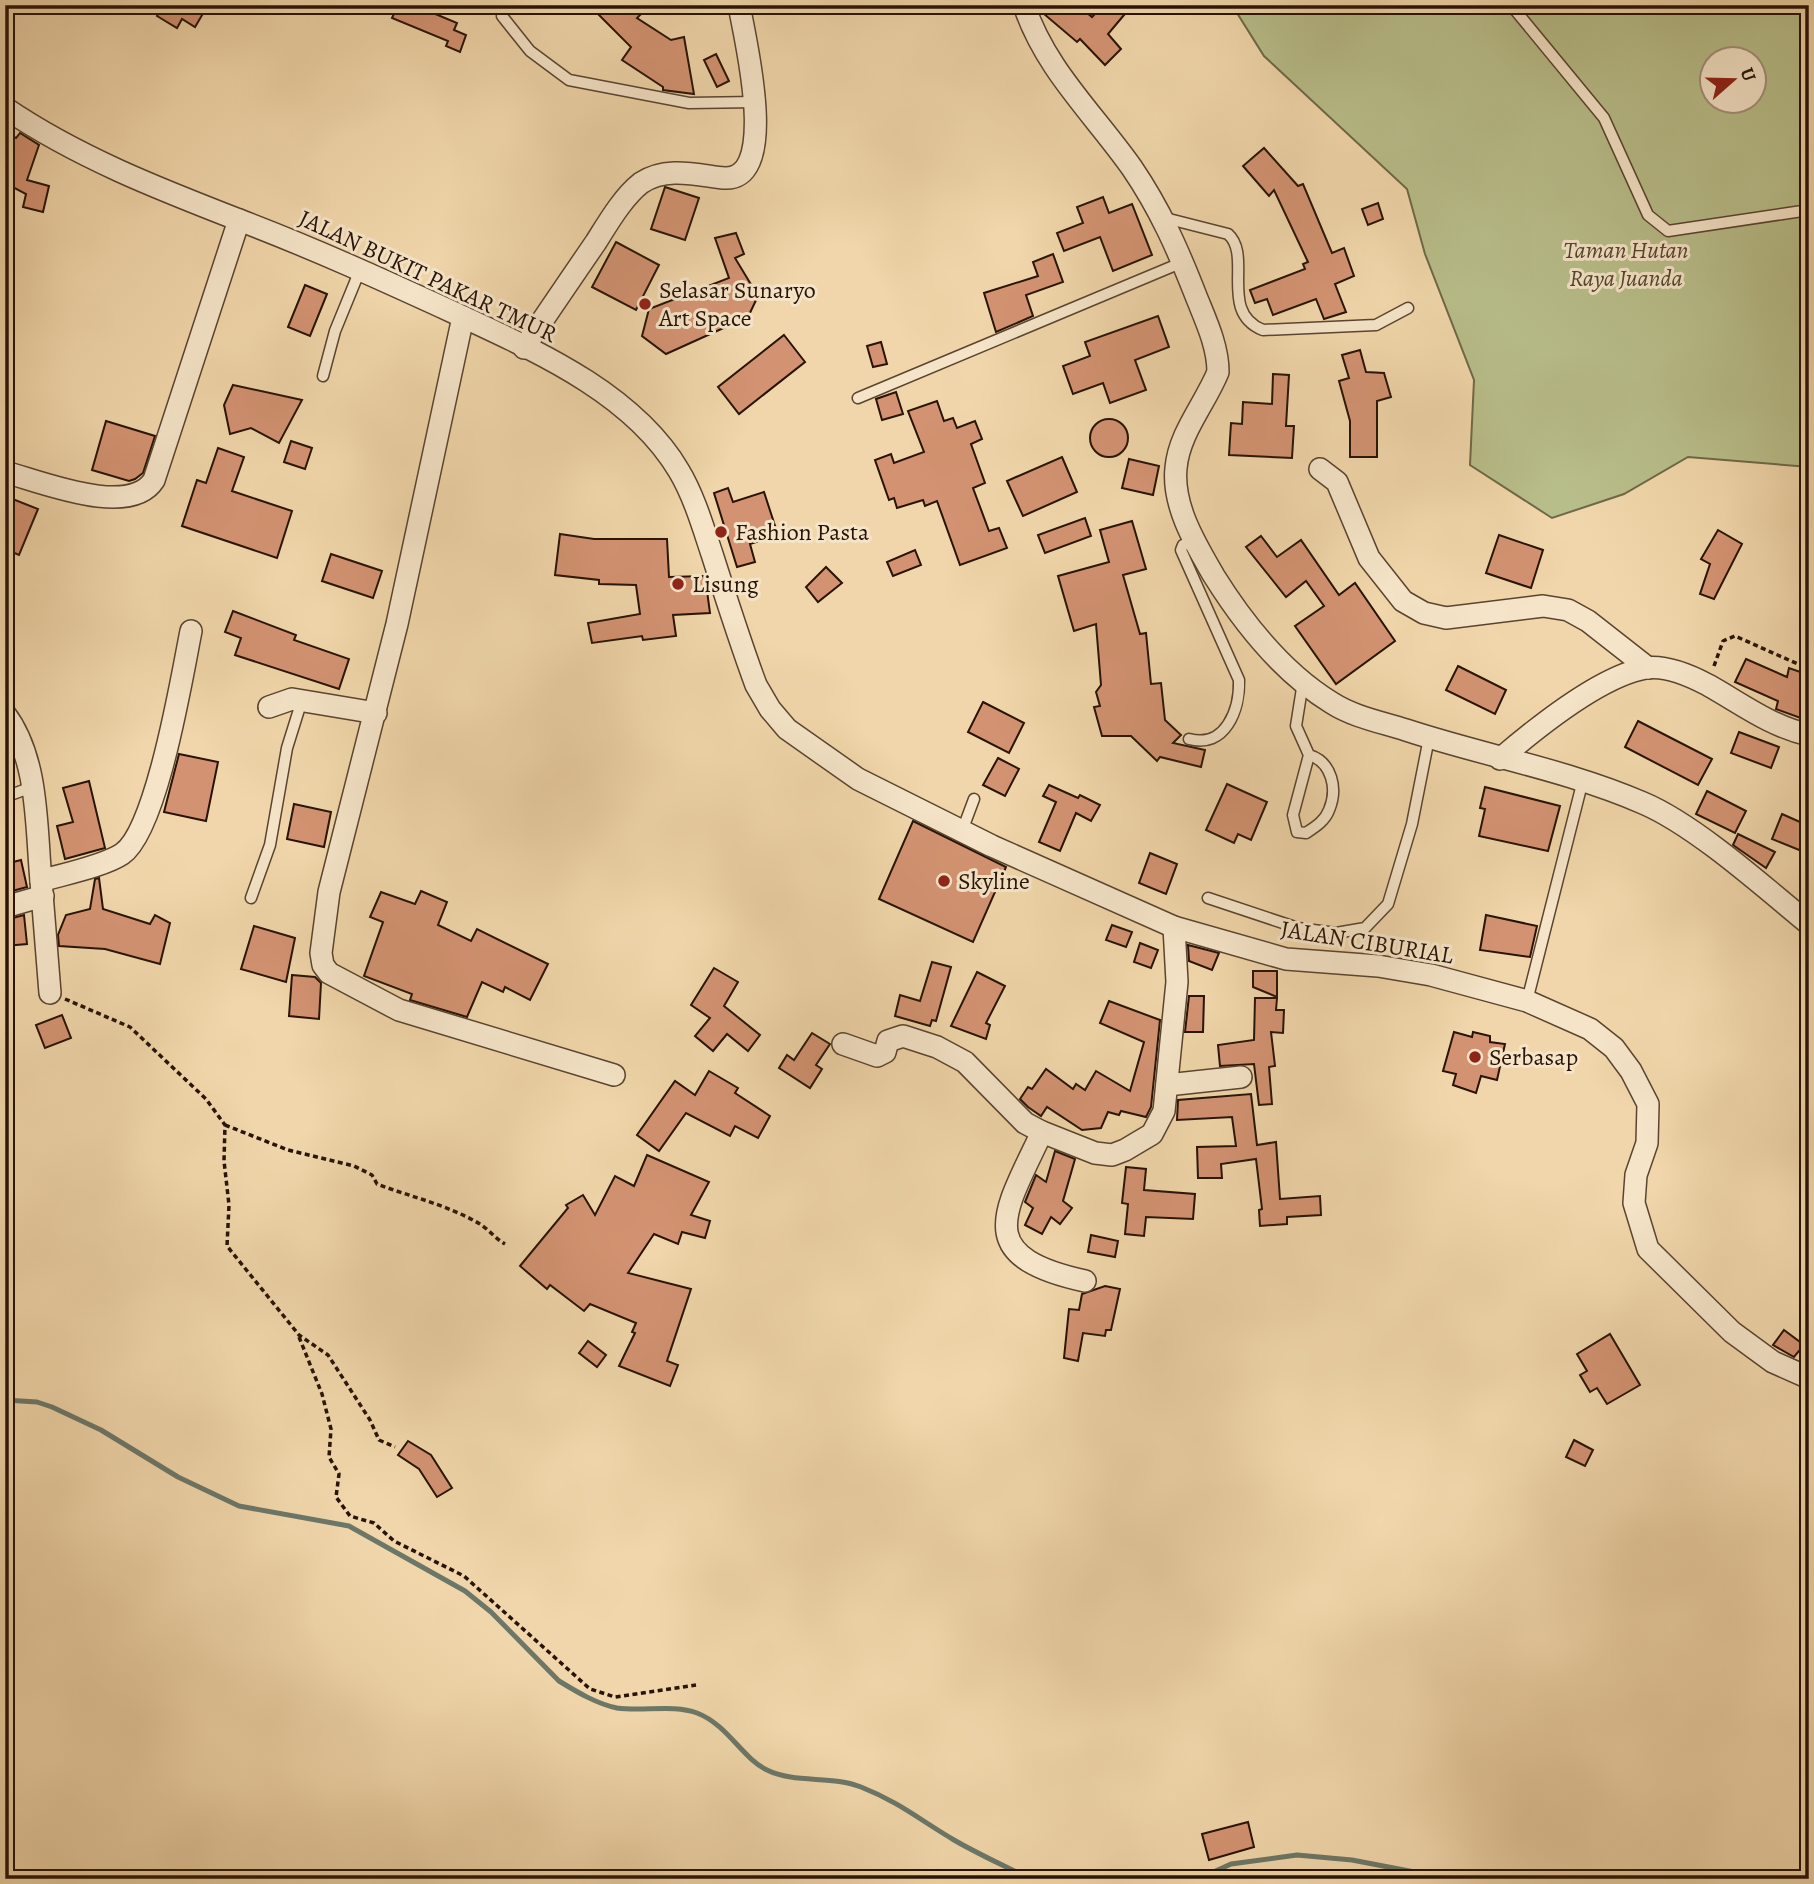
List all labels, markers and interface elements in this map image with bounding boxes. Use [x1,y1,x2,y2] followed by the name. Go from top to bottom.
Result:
[1699,46,1769,116] north arrow
[1734,64,1763,85] text: U
[294,202,563,350] street label: JALAN BUKIT PAKAR TMUR
[1563,234,1689,294] park label: Taman Hutan Raya Juanda
[658,274,816,334] place label: Selasar Sunaryo Art Space
[637,296,653,312] marker: Selasar Sunaryo Art Space
[735,516,870,548] place label: Fashion Pasta
[713,524,729,540] marker: Fashion Pasta
[692,568,759,600] place label: Lisung
[670,576,686,592] marker: Lisung
[958,865,1030,897] place label: Skyline
[936,873,952,889] marker: Skyline
[1279,913,1456,972] street label: JALAN CIBURIAL
[1489,1041,1578,1073] place label: Serbasap
[1467,1049,1483,1065] marker: Serbasap

